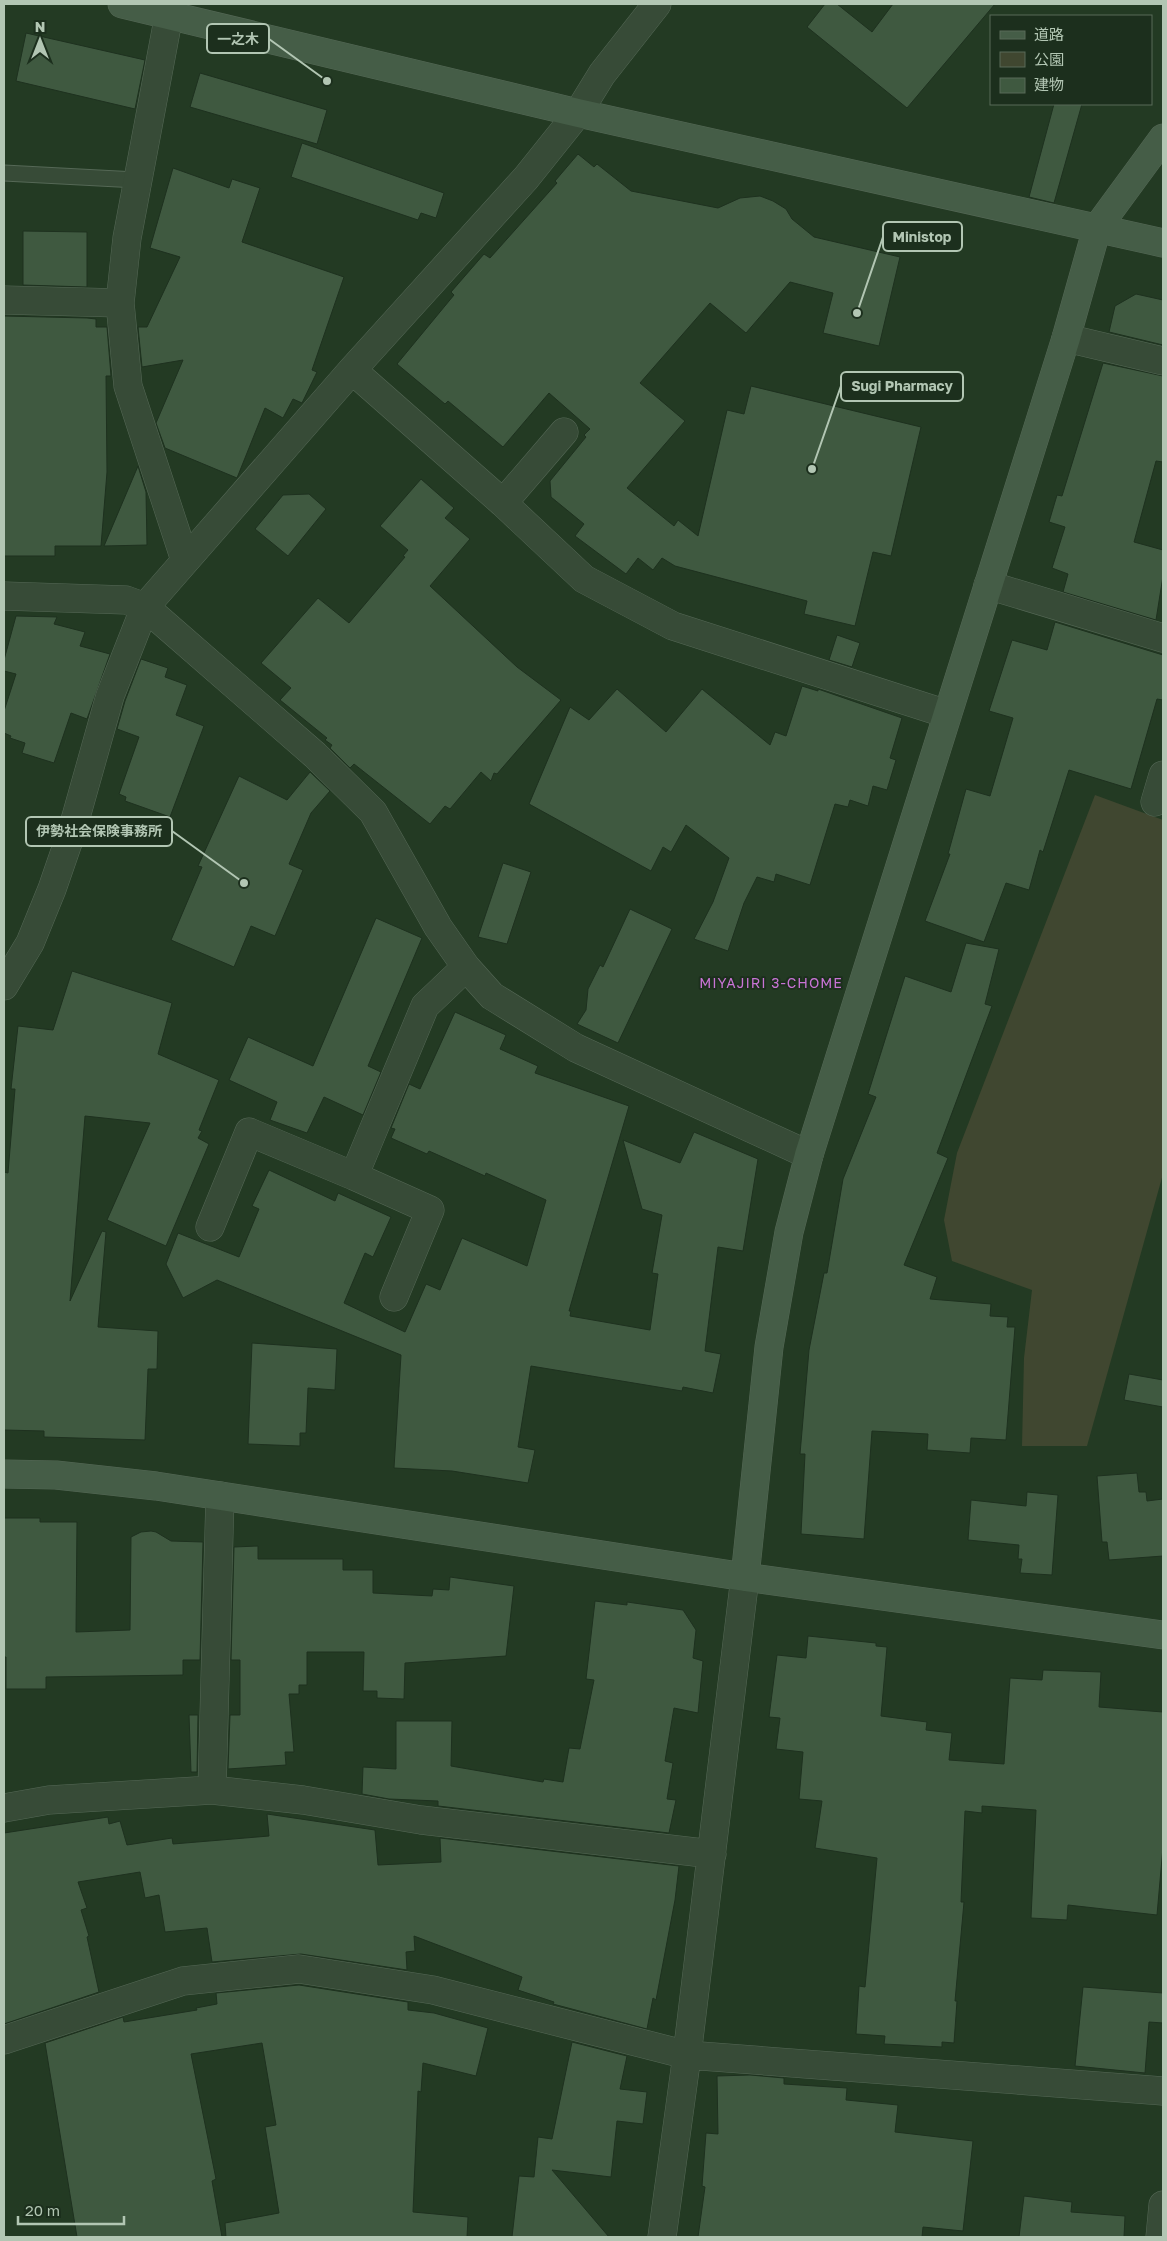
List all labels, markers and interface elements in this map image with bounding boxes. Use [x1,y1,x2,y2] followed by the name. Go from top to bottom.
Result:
[15,15,65,65] north arrow
[990,15,1152,105] legend
[35,18,45,35] text: N
[207,24,269,53] callout: 一之木
[1034,25,1064,43] text: 道路
[217,30,259,47] text: 一之木
[1034,50,1064,68] text: 公園
[1034,75,1064,93] text: 建物
[883,222,962,251] callout: Ministop
[893,228,952,245] text: Ministop
[841,372,963,401] callout: Sugi Pharmacy
[851,377,953,394] text: Sugi Pharmacy
[26,817,172,846] callout: 伊勢社会保険事務所
[36,822,162,839] text: 伊勢社会保険事務所
[699,974,843,991] district label: MIYAJIRI 3-CHOME
[18,2194,124,2226] scale bar
[25,2201,60,2219] text: 20 m

